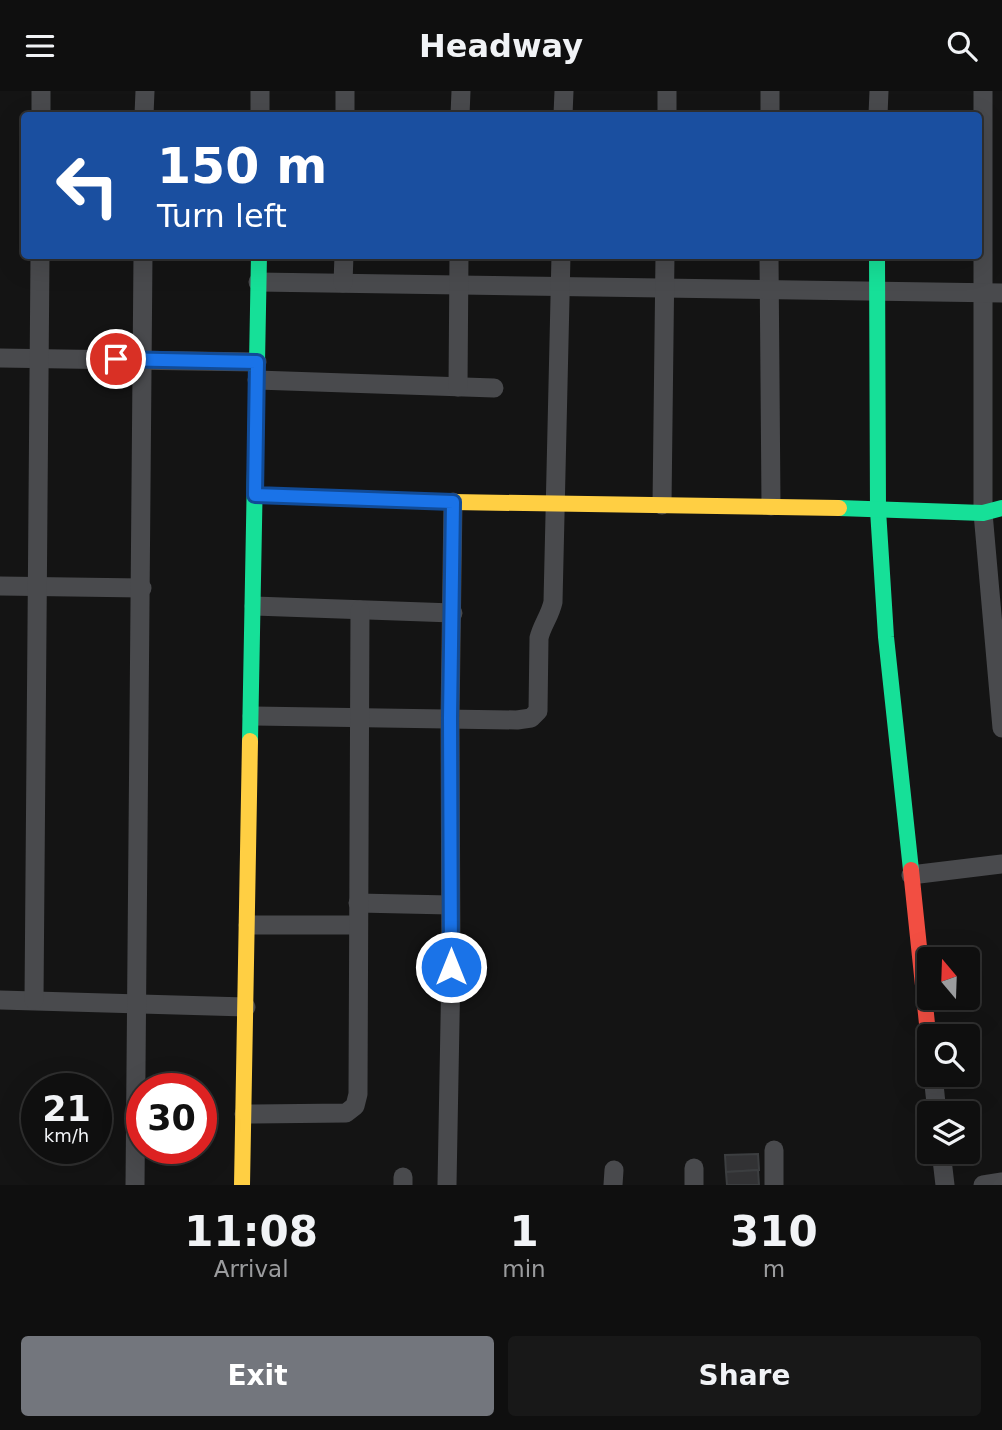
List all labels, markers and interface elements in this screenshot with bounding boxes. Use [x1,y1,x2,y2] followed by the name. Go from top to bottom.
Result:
[21,27,59,65] icon: menu
[419,27,583,65] text: Headway
[943,27,981,65] icon: search
[157,138,327,195] text: 150 m
[42,140,133,231] icon: left
[157,197,287,235] text: Turn left
[86,329,146,389] pin
[97,340,135,378] icon: arrive
[414,930,488,1004] position arrow
[917,947,980,1010] north arrow
[917,947,980,1164] map controls
[917,1024,980,1087] button: search
[126,1073,217,1164] speed limit sign: 30
[42,1089,91,1129] text: 21
[917,1101,980,1164] button: layers
[44,1125,89,1146] text: km/h
[184,1207,318,1256] text: 11:08
[509,1207,539,1256] text: 1
[730,1207,818,1256] text: 310
[214,1256,289,1282] text: Arrival
[502,1256,546,1282] text: min
[763,1256,785,1282] text: m
[21,1336,494,1416] button: Exit
[508,1336,981,1416] button: Share

